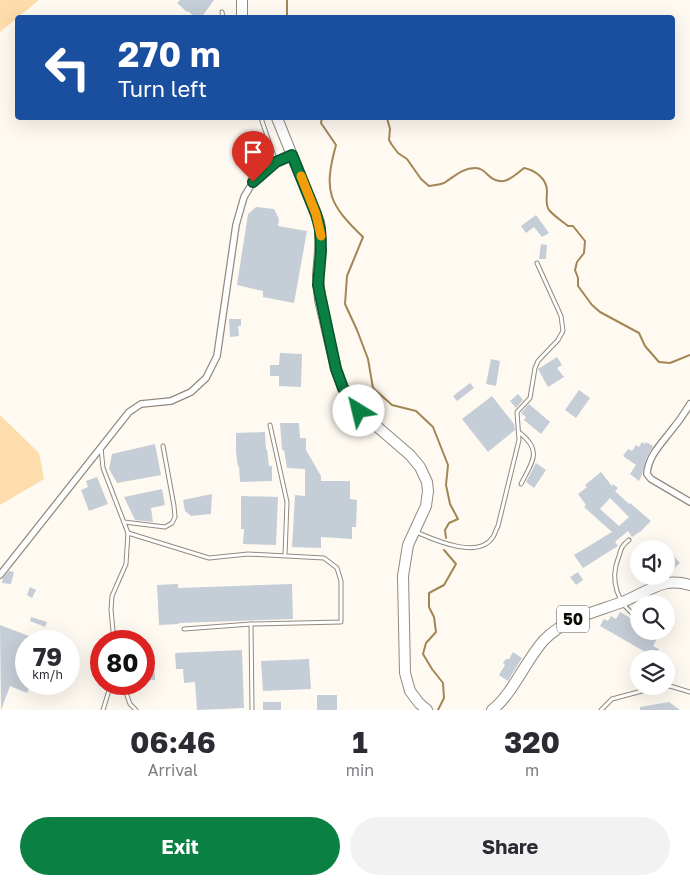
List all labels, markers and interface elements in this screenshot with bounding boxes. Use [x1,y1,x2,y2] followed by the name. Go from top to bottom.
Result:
[118,33,221,75] text: 270 m
[35,35,100,100] icon: left
[118,75,207,102] text: Turn left
[232,131,274,182] pin
[239,138,267,166] icon: arrive
[332,384,384,436] position arrow
[630,540,675,695] map controls
[630,540,675,585] button: sound
[630,595,675,640] button: search
[557,606,589,632] road number: 50
[90,630,155,695] speed limit sign: 80
[33,641,62,672] text: 79
[630,650,675,695] button: layers
[32,667,63,682] text: km/h
[130,724,216,760] text: 06:46
[352,724,368,760] text: 1
[504,724,560,760] text: 320
[148,760,198,780] text: Arrival
[346,760,374,780] text: min
[525,760,539,780] text: m
[20,817,340,875] button: Exit
[350,817,670,875] button: Share

